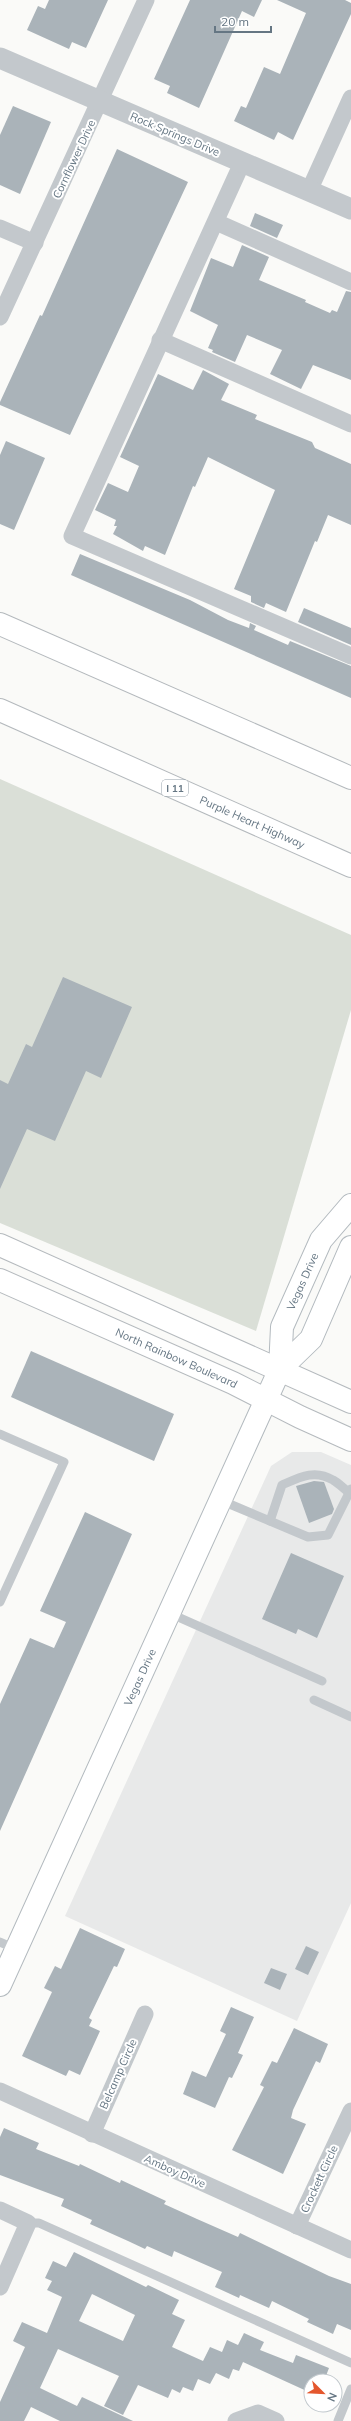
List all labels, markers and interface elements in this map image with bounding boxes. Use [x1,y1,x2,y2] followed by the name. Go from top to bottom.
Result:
[215,8,271,34] scale bar
[221,14,249,29] text: 20 m
[128,109,222,159] street label: Rock Springs Drive
[50,117,98,201] street label: Cornflower Drive
[162,780,188,796] road number: I 11
[197,793,307,852] street label: Purple Heart Highway
[284,1251,321,1312] street label: Vegas Drive
[113,1325,240,1391] street label: North Rainbow Boulevard
[121,1647,159,1708] street label: Vegas Drive
[96,2037,140,2111] street label: Belcamp Circle
[297,2143,341,2215] street label: Crockett Circle
[142,2151,208,2191] street label: Amboy Drive
[303,2373,343,2413] north arrow
[324,2390,340,2404] text: N

